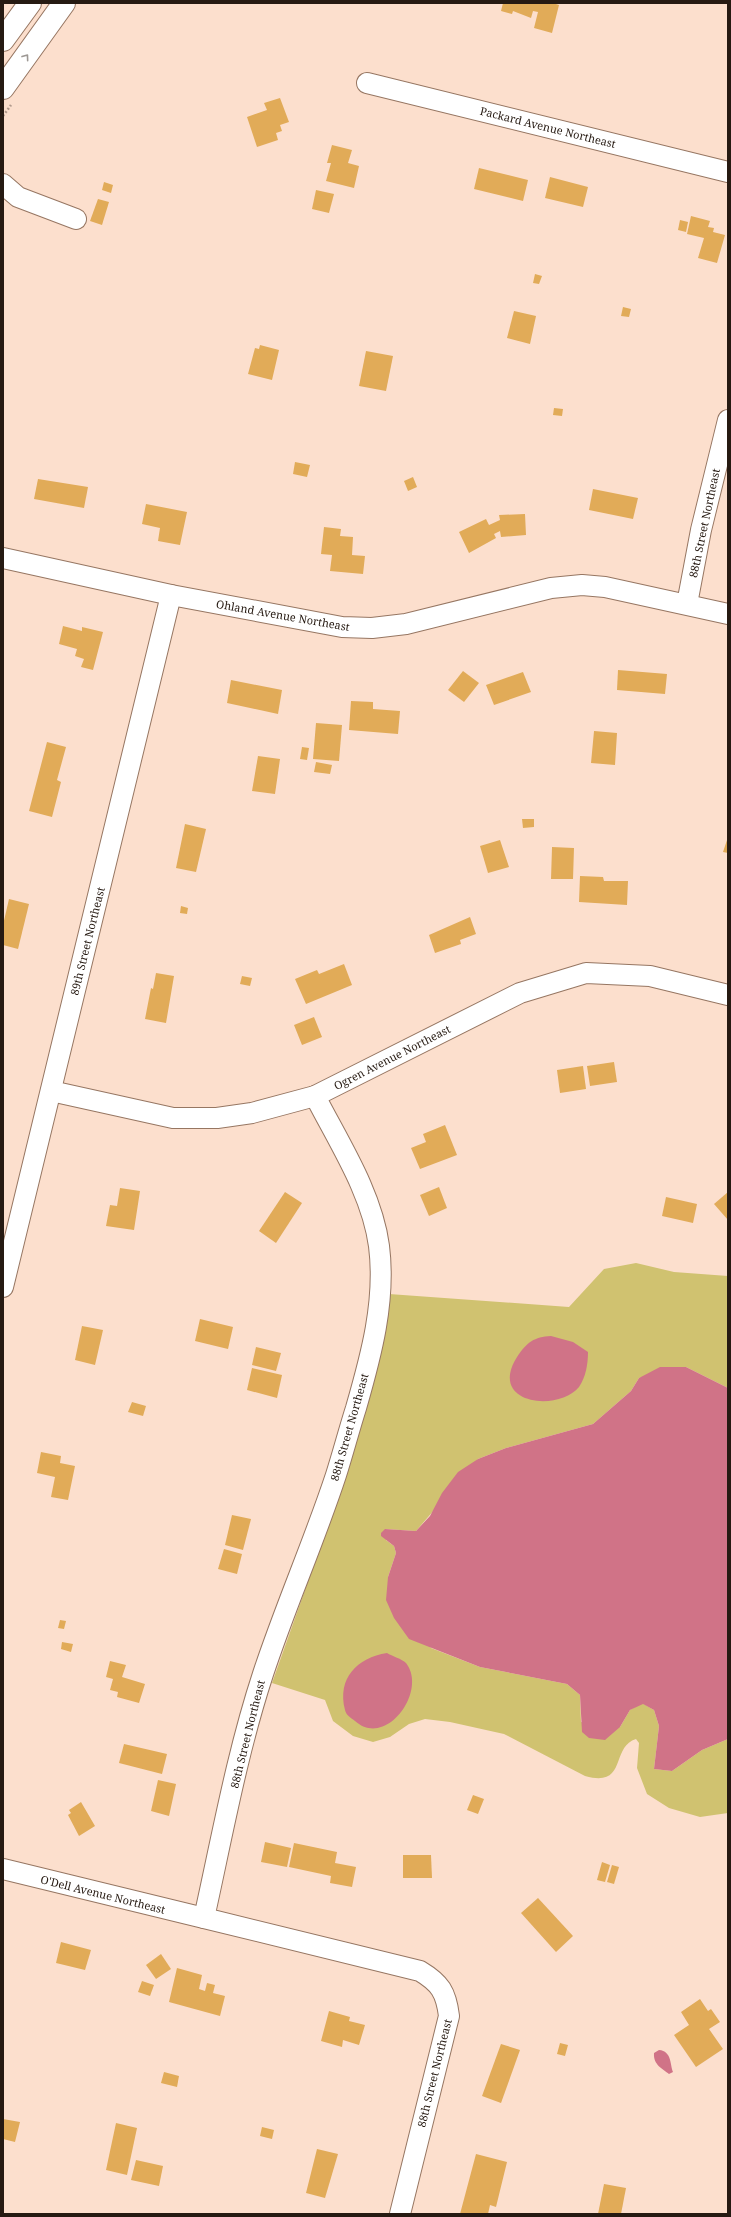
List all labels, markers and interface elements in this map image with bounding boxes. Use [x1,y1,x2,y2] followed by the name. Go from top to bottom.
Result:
[21,54,28,61] one-way arrow
[478,103,618,151] street label: Packard Avenue Northeast
[685,467,723,579] street label: 88th Street Northeast
[215,596,351,634] street label: Ohland Avenue Northeast
[66,885,108,997] street label: 89th Street Northeast
[331,1021,453,1093] street label: Ogren Avenue Northeast
[326,1371,372,1483] street label: 88th Street Northeast
[226,1678,268,1790] street label: 88th Street Northeast
[39,1871,167,1917] street label: O'Dell Avenue Northeast
[413,2017,455,2129] street label: 88th Street Northeast

